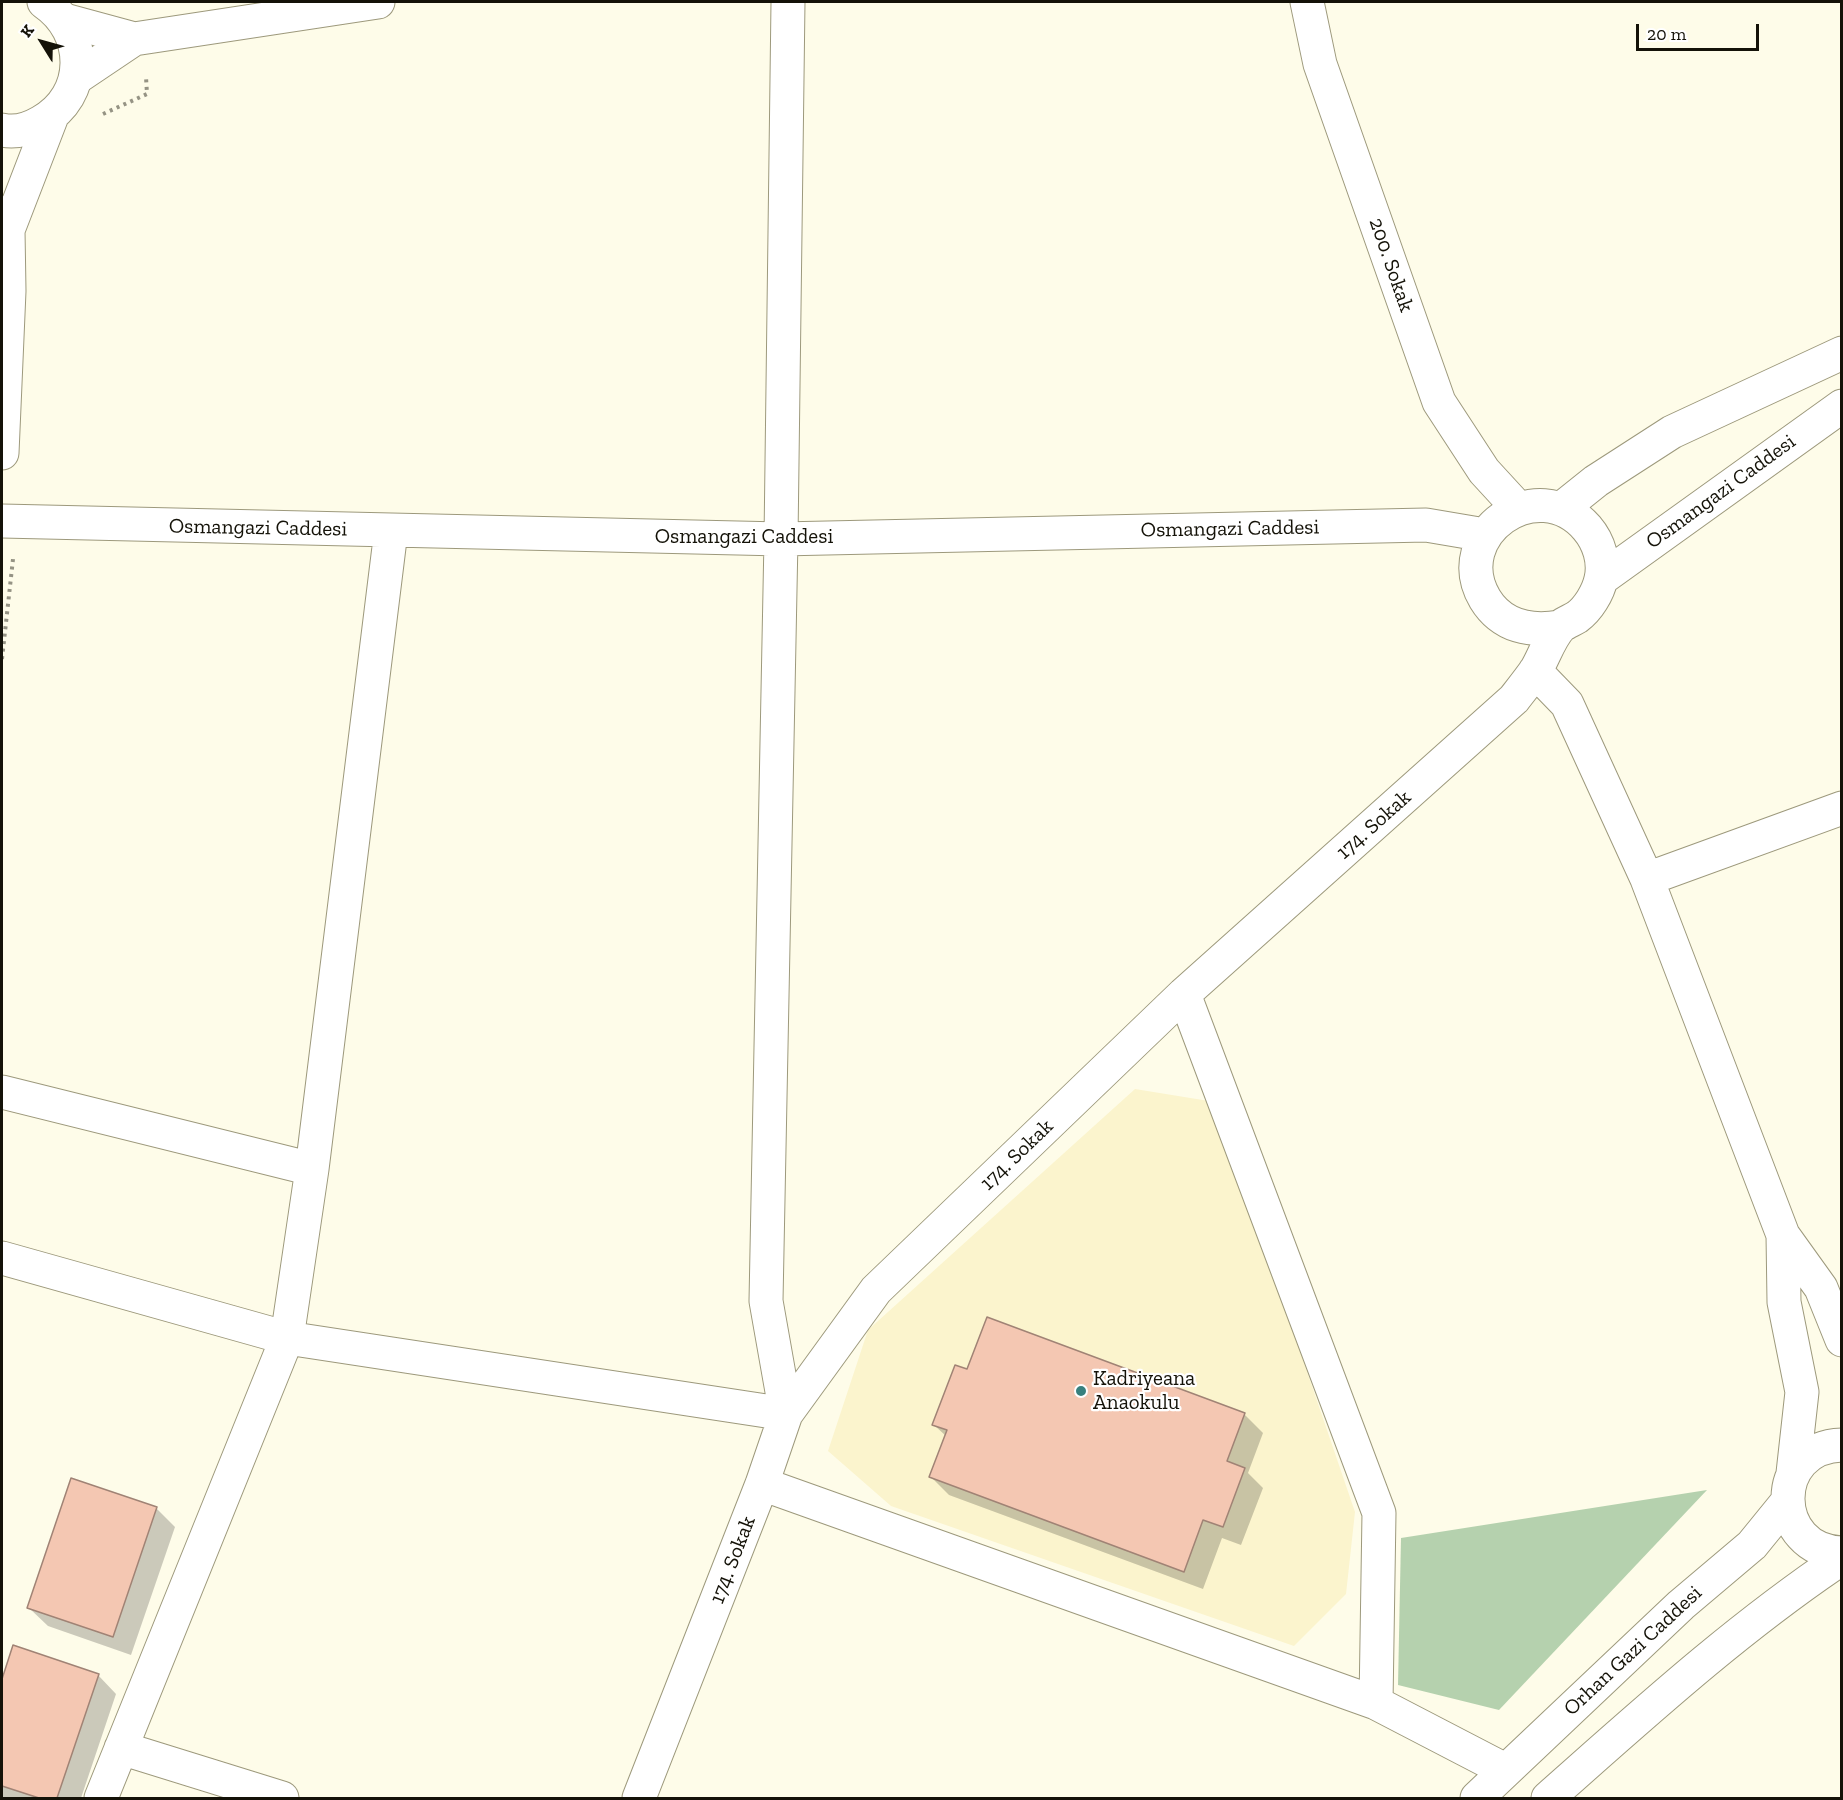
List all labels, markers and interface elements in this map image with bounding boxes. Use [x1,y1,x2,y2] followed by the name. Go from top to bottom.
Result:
[12,12,72,72] north arrow
[1639,12,1762,50] scale bar
[16,21,38,41] text: K
[1647,23,1686,45] text: 20 m
[1363,215,1419,315] street label: 200. Sokak
[1641,429,1801,555] street label: Osmangazi Caddesi
[169,514,347,542] street label: Osmangazi Caddesi
[1141,515,1319,543] street label: Osmangazi Caddesi
[655,524,833,550] street label: Osmangazi Caddesi
[1332,785,1416,865] street label: 174. Sokak
[975,1114,1059,1196] street label: 174. Sokak
[1093,1366,1195,1416] place label: Kadriyeana Anaokulu
[1074,1384,1088,1398] marker: Kadriyeana Anaokulu
[705,1513,761,1607] street label: 174. Sokak
[1559,1581,1707,1721] street label: Orhan Gazi Caddesi

